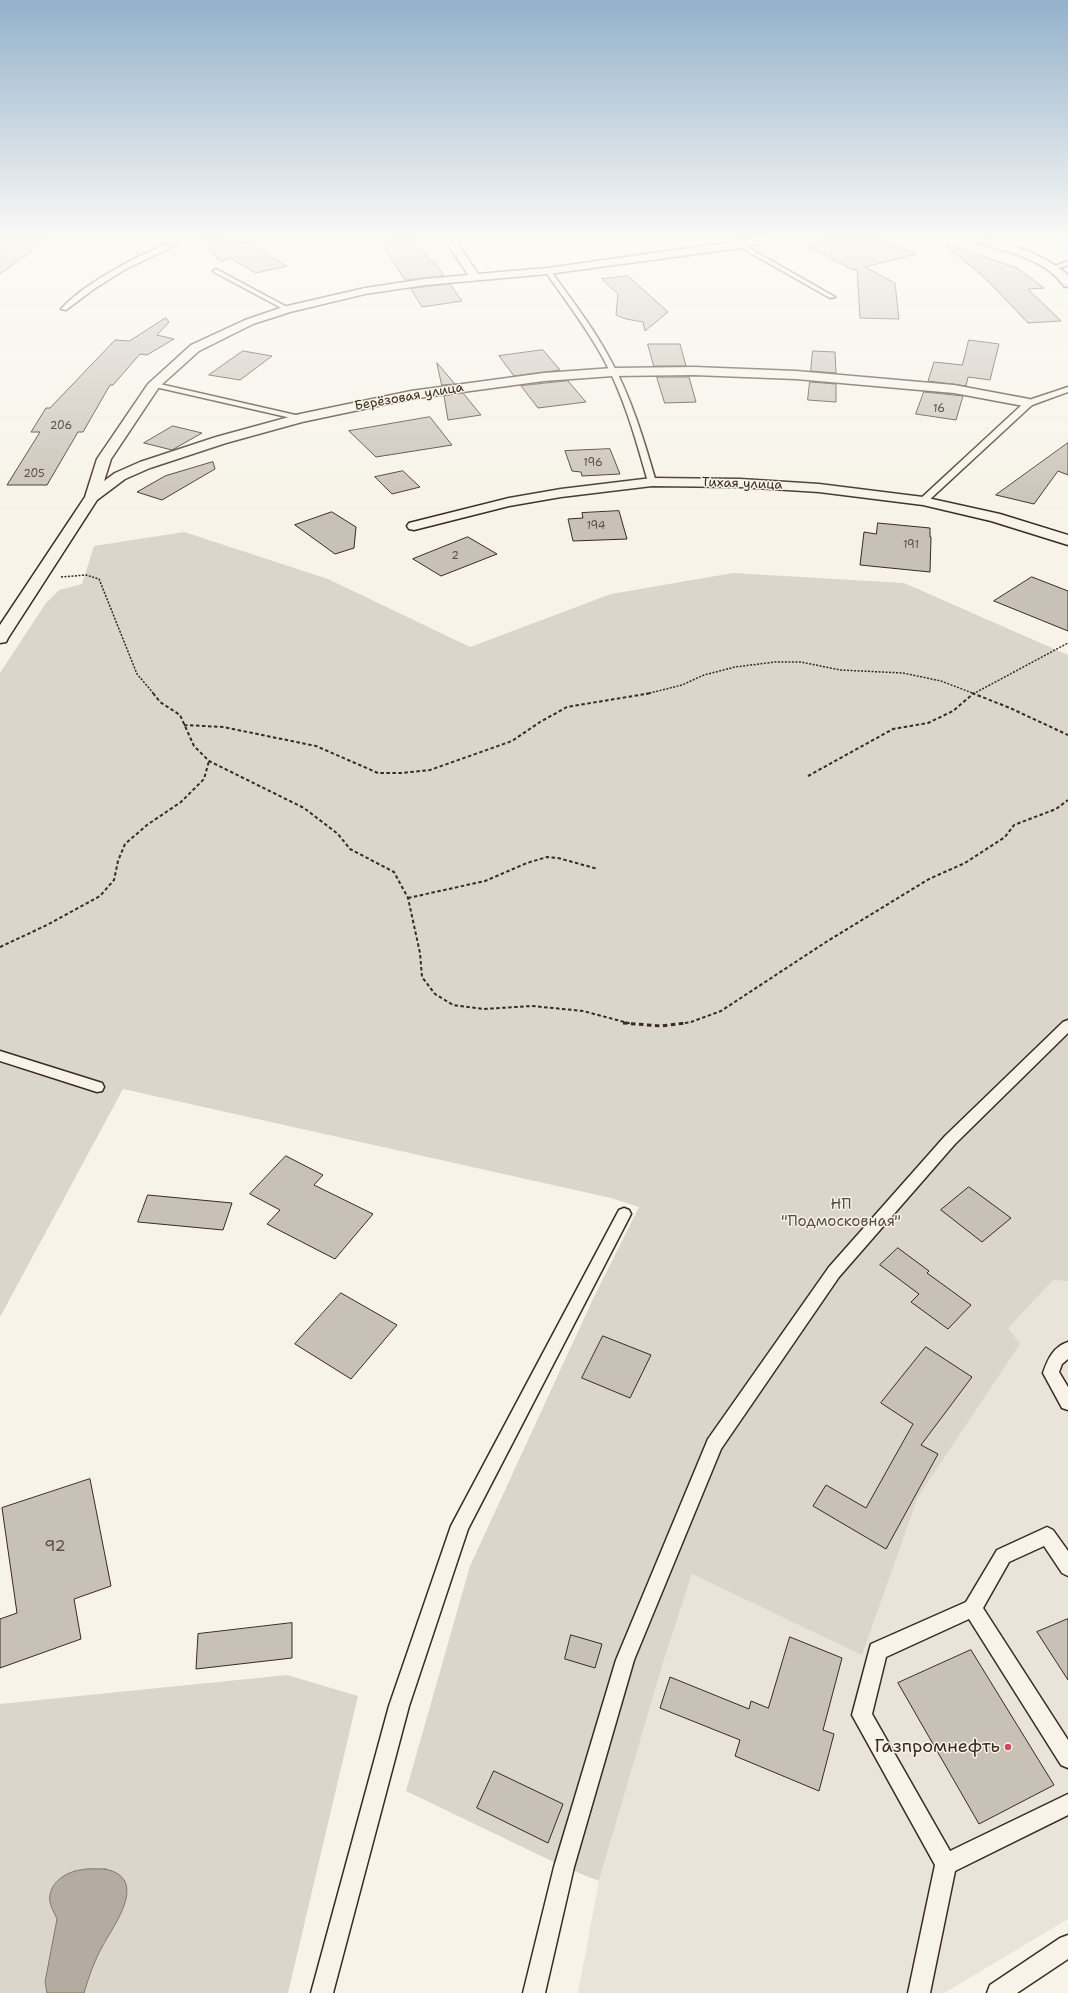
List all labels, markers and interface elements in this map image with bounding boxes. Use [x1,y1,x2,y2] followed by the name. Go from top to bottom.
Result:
[353,380,465,414] street label: Берёзовая улица
[933,402,945,416] house number: 16
[50,419,72,433] house number: 206
[583,456,603,470] house number: 196
[23,467,45,481] house number: 205
[701,475,783,493] street label: Тихая улица
[586,519,606,533] house number: 194
[903,538,919,552] house number: 191
[451,549,459,563] house number: 2
[781,1196,901,1231] park label: НП "Подмосковная"
[44,1537,66,1557] house number: 92
[875,1736,1000,1758] place label: Газпромнефть
[1003,1742,1013,1752] marker: Газпромнефть

